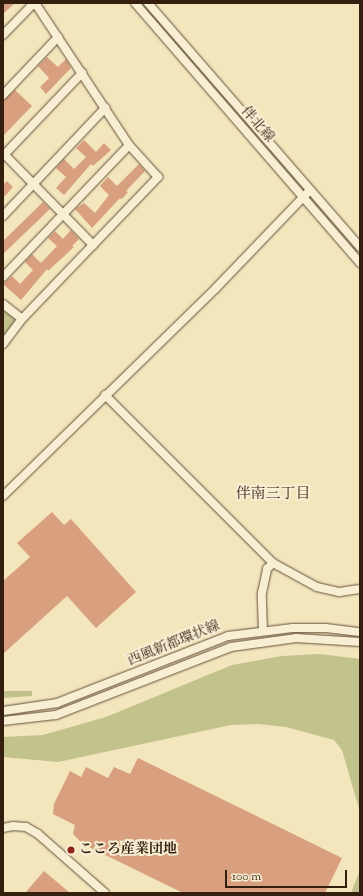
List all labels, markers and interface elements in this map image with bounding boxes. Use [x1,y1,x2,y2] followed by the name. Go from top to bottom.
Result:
[237,104,277,146] street label: 伴北線
[236,486,310,504] district label: 伴南三丁目
[125,618,223,670] street label: 西風新都環状線
[79,842,177,858] place label: こころ産業団地
[66,845,76,855] marker: こころ産業団地
[227,862,349,888] scale bar
[232,868,261,886] text: 100 m

